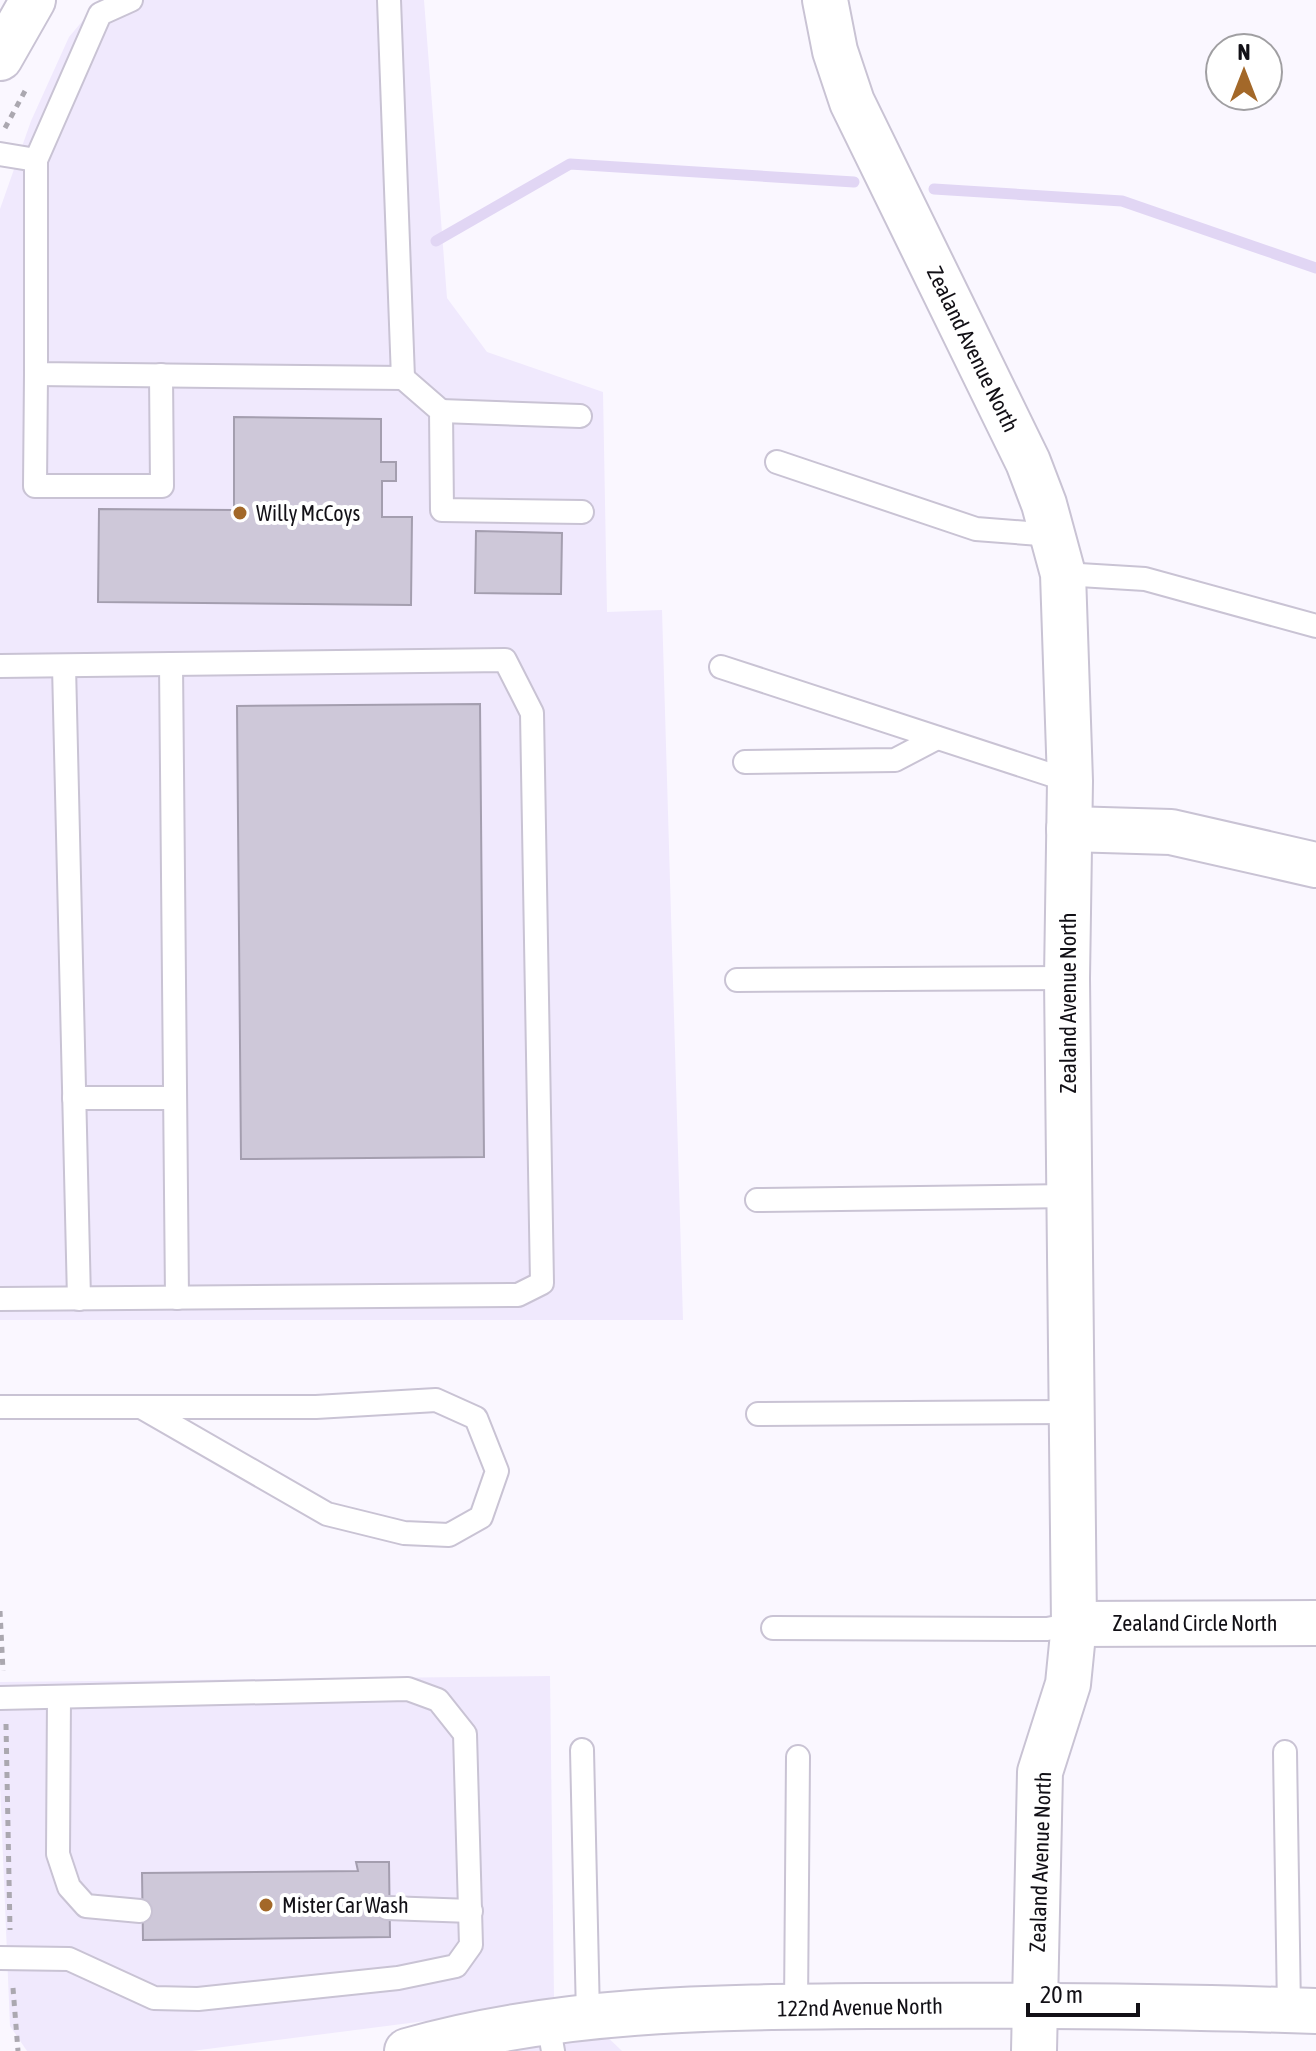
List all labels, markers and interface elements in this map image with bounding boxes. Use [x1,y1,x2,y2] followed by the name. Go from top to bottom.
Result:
[1204,32,1284,112] north arrow
[1238,39,1250,65] text: N
[922,262,1024,436] street label: Zealand Avenue North
[256,500,360,526] place label: Willy McCoys
[231,504,249,522] marker: Willy McCoys
[1055,913,1081,1093] street label: Zealand Avenue North
[1112,1610,1278,1636] street label: Zealand Circle North
[1024,1771,1056,1953] street label: Zealand Avenue North
[282,1892,409,1918] place label: Mister Car Wash
[257,1896,275,1914] marker: Mister Car Wash
[1028,1967,1138,2017] scale bar
[1040,1981,1083,2008] text: 20 m
[777,1993,943,2021] street label: 122nd Avenue North

